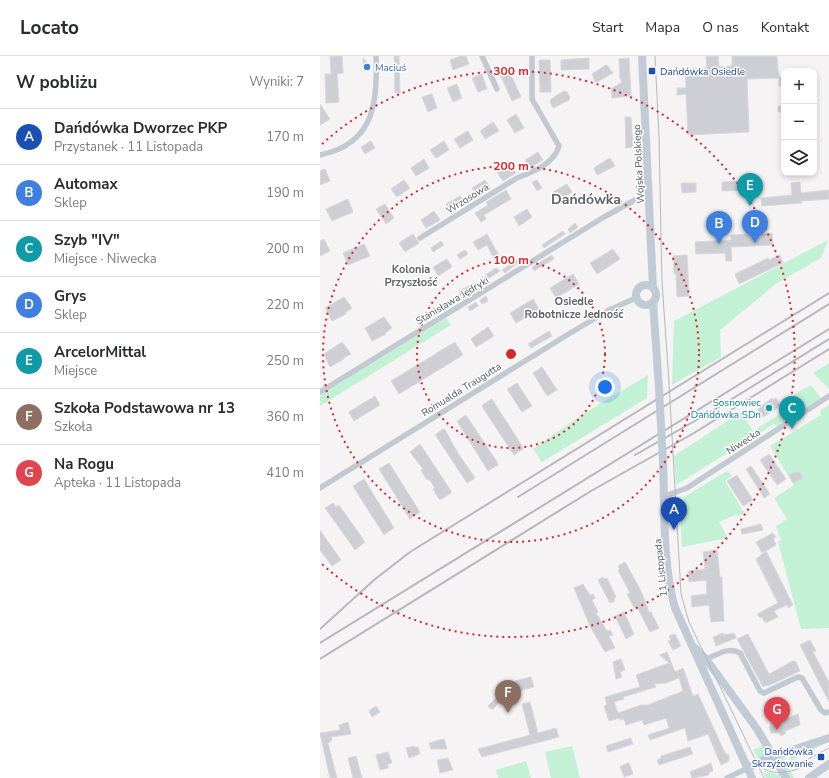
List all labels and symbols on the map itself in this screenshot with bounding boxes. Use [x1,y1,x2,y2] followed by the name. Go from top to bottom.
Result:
[375,61,406,75] place label: Maciuś
[362,62,372,72] marker: Maciuś
[493,63,529,79] text: 300 m
[660,65,745,79] place label: Dańdówka Osiedle
[647,66,657,76] marker: Dańdówka Osiedle
[630,123,648,204] street label: Wojska Polskiego
[493,158,529,174] text: 200 m
[737,173,763,206] pin: E
[443,180,492,218] street label: Wrzosowa
[551,190,621,209] district label: Dańdówka
[742,210,768,243] pin: D
[706,211,732,244] pin: B
[493,252,529,268] text: 100 m
[384,262,438,290] district label: Kolonia Przyszłość
[413,274,492,328] street label: Stanisława Jędryki
[524,294,624,322] district label: Osiedle Robotnicze Jedność
[504,347,518,361] centre of rings
[419,360,504,420] street label: Romualda Traugutta
[595,377,615,397] your location
[691,396,761,422] place label: Sosnowiec Dańdówka SDn
[779,396,805,429] pin: C
[764,403,774,413] marker: Sosnowiec Dańdówka SDn
[724,426,763,458] street label: Niwecka
[661,497,687,530] pin: A
[651,538,671,598] street label: 11 Listopada
[495,680,521,713] pin: F
[764,697,790,730] pin: G
[752,745,813,771] place label: Dańdówka Skrzyżowanie
[816,752,826,762] marker: Dańdówka Skrzyżowanie

